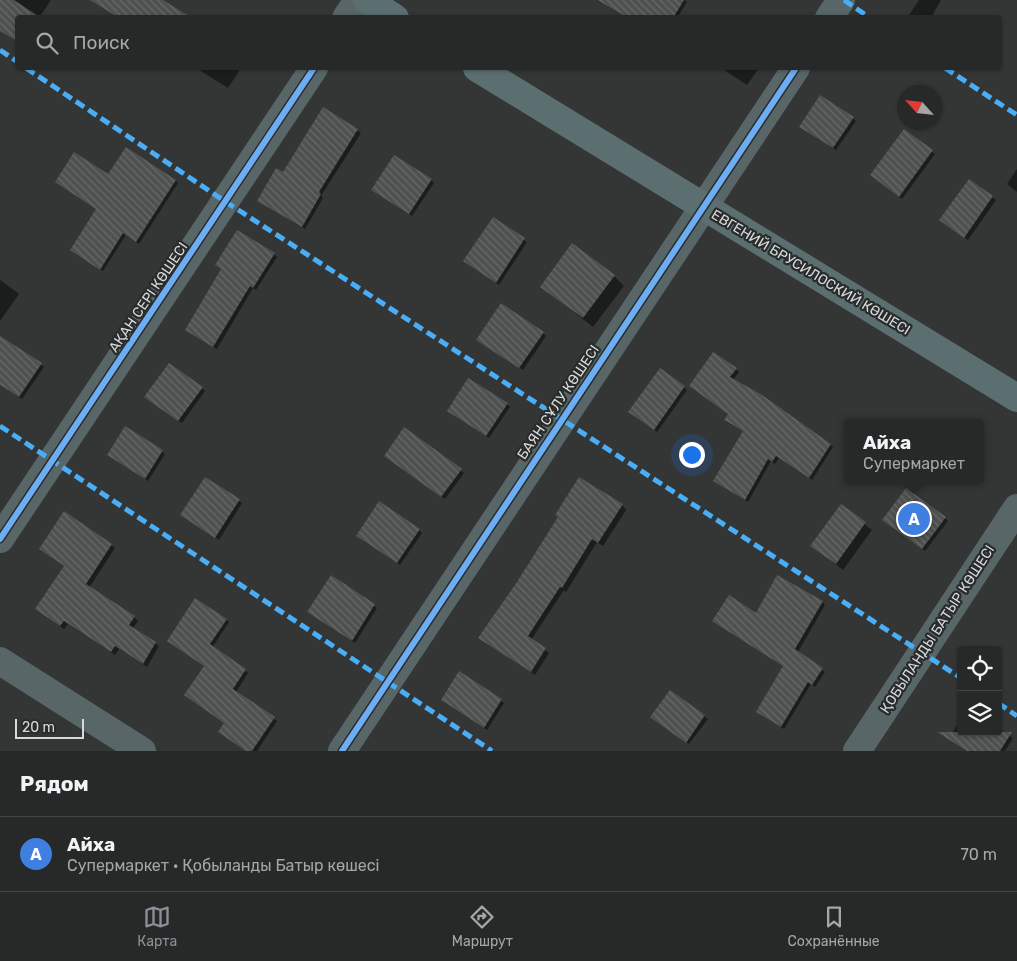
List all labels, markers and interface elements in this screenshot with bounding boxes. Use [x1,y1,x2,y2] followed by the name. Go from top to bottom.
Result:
[15,15,1002,70] search box
[33,29,61,57] icon: search
[73,31,130,54] text: Поиск
[897,85,942,130] north arrow
[708,205,914,339] street label: ЕВГЕНИЙ БРУСИЛОСКИЙ КӨШЕСІ
[105,239,192,356] street label: АҚАН СЕРІ КӨШЕСІ
[514,342,603,463] street label: БАЯН СҰЛУ КӨШЕСІ
[844,419,984,484] popup
[863,431,911,454] text: Айха
[679,442,705,468] your location
[863,454,965,473] text: Супермаркет
[898,500,930,538] pin: A
[877,542,998,717] street label: ҚОБЫЛАНДЫ БАТЫР КӨШЕСІ
[957,646,1002,736] map controls
[957,646,1002,691] button: locate
[957,691,1002,736] button: layers
[15,716,84,739] scale bar
[22,719,55,736] text: 20 m
[20,771,89,796] text: Рядом
[67,833,115,856] text: Айха
[30,845,42,864] text: A
[960,845,997,864] text: 70 m
[67,856,379,875] text: Супермаркет · Қобыланды Батыр көшесі
[137,903,177,950] tab: Карта
[452,903,513,950] tab: Маршрут
[788,903,880,950] tab: Сохранённые

